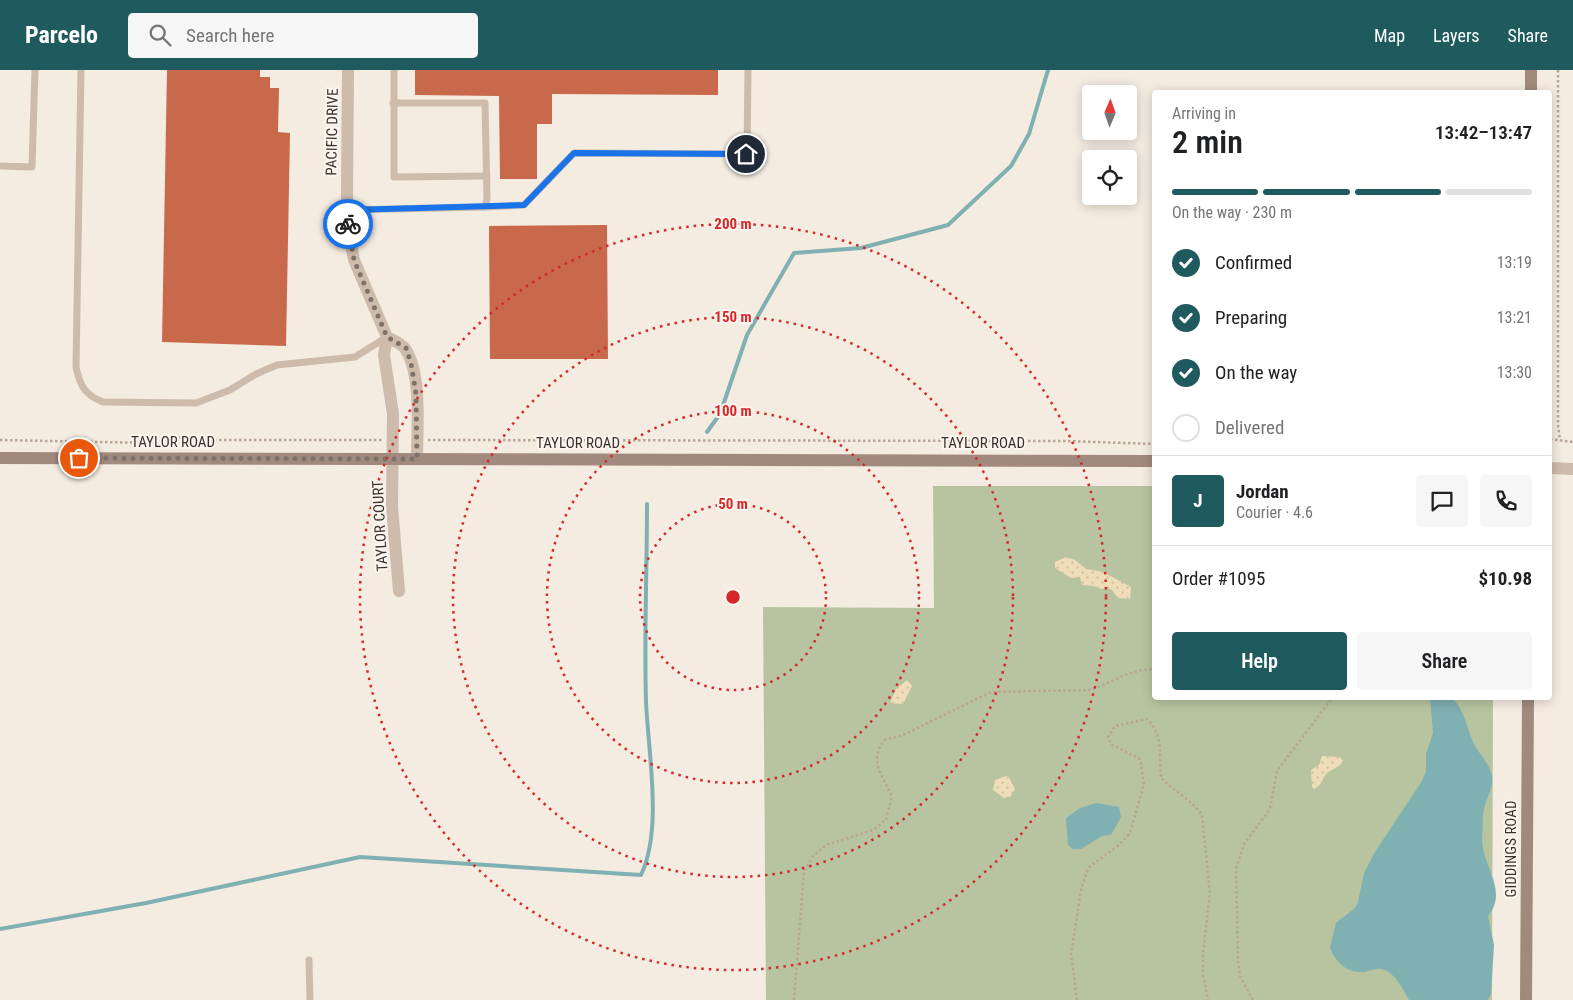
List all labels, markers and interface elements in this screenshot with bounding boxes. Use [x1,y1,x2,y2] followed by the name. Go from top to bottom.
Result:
[128,13,478,58] search box
[25,21,98,49] text: Parcelo
[146,21,174,49] icon: search
[186,24,274,47] text: Search here
[1374,25,1405,46] text: Map
[1433,25,1480,46] text: Layers
[1508,25,1548,46] text: Share
[1082,85,1138,140] north arrow
[1082,85,1137,205] map controls
[322,88,342,176] street label: PACIFIC DRIVE
[1172,104,1236,123] text: Arriving in
[1435,121,1532,144] text: 13:42–13:47
[1172,123,1243,161] text: 2 min
[725,133,767,175] pin
[732,140,760,168] icon: home
[1082,150,1137,205] button: locate
[323,199,373,249] courier
[1172,203,1292,222] text: On the way · 230 m
[334,210,362,238] icon: bike
[714,215,752,233] text: 200 m
[1172,249,1200,277] icon: check
[1215,251,1292,274] text: Confirmed
[1497,253,1532,272] text: 13:19
[1172,304,1200,332] icon: check
[1215,306,1287,329] text: Preparing
[714,308,752,326] text: 150 m
[1497,308,1532,327] text: 13:21
[1172,359,1200,387] icon: check
[1215,361,1297,384] text: On the way
[1497,363,1532,382] text: 13:30
[714,402,752,420] text: 100 m
[1215,416,1284,439] text: Delivered
[131,433,215,451] street label: TAYLOR ROAD
[536,434,620,452] street label: TAYLOR ROAD
[941,434,1025,452] street label: TAYLOR ROAD
[58,437,100,479] pin
[65,444,93,472] icon: bag
[1416,475,1468,527] button: chat
[1480,475,1532,527] button: phone
[369,480,391,572] street label: TAYLOR COURT
[1236,480,1289,503] text: Jordan
[1193,489,1203,512] text: J
[718,495,748,513] text: 50 m
[1236,503,1313,522] text: Courier · 4.6
[1172,567,1265,590] text: Order #1095
[1478,567,1532,590] text: $10.98
[724,588,742,606] centre of rings
[1172,632,1347,690] button: Help
[1357,632,1532,690] button: Share
[1502,801,1520,897] street label: GIDDINGS ROAD

